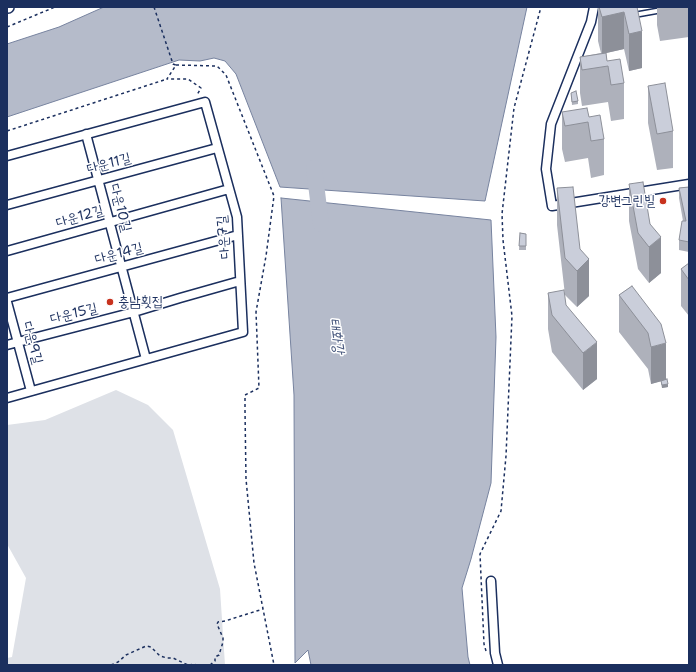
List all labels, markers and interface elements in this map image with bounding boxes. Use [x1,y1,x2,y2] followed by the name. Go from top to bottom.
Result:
[85,150,133,178] street label: 다운11길
[106,182,134,234] street label: 다운10길
[599,193,655,209] place label: 강변그린빌
[658,196,668,206] marker: 강변그린빌
[54,202,106,232] street label: 다운12길
[214,215,234,259] street label: 다운7길
[93,240,145,268] street label: 다운14길
[118,294,163,310] place label: 충남횟집
[105,297,115,307] marker: 충남횟집
[49,300,99,328] street label: 다운15길
[325,317,347,355] water label: 태화강
[18,320,46,366] street label: 다운9길

